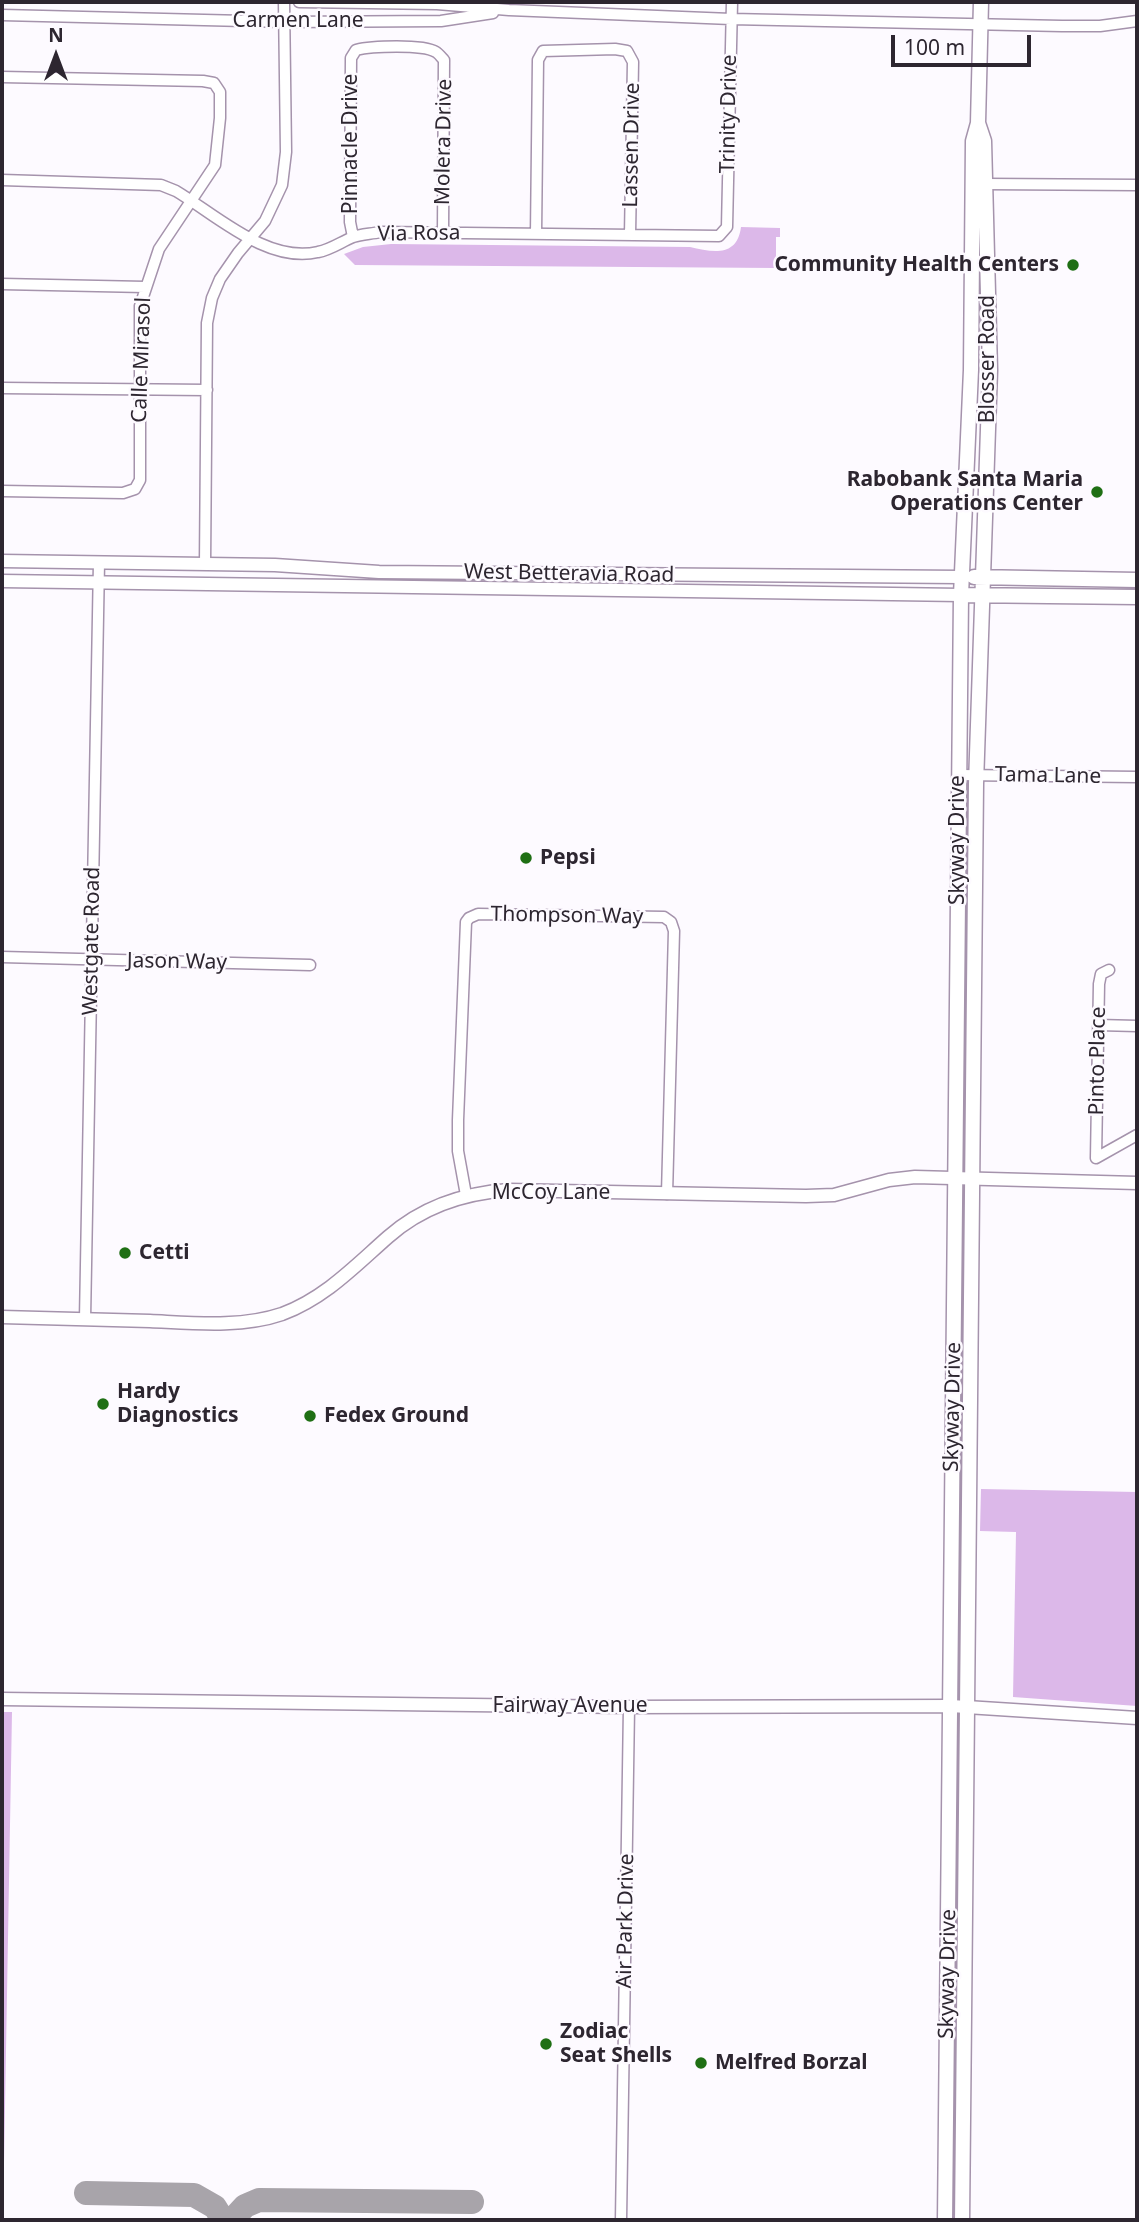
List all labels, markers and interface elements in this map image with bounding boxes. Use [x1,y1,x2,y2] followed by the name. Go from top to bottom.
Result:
[232,8,364,34] street label: Carmen Lane
[21,21,91,91] north arrow
[894,21,1034,65] scale bar
[48,22,64,48] text: N
[904,33,965,61] text: 100 m
[715,54,743,174] street label: Trinity Drive
[338,74,364,214] street label: Pinnacle Drive
[430,79,458,205] street label: Molera Drive
[618,82,646,208] street label: Lassen Drive
[377,221,461,247] street label: Via Rosa
[774,252,1059,278] place label: Community Health Centers
[1065,257,1081,273] marker: Community Health Centers
[975,295,1001,423] street label: Blosser Road
[127,297,157,423] street label: Calle Mirasol
[847,467,1083,517] place label: Rabobank Santa Maria Operations Center
[1089,484,1105,500] marker: Rabobank Santa Maria Operations Center
[464,560,674,588] street label: West Betteravia Road
[995,762,1101,790] street label: Tama Lane
[945,775,971,905] street label: Skyway Drive
[540,845,596,871] place label: Pepsi
[518,850,534,866] marker: Pepsi
[78,866,106,1016] street label: Westgate Road
[490,902,644,930] street label: Thompson Way
[127,949,227,975] street label: Jason Way
[1084,1006,1112,1116] street label: Pinto Place
[492,1180,610,1206] street label: McCoy Lane
[139,1240,190,1266] place label: Cetti
[117,1245,133,1261] marker: Cetti
[939,1342,967,1472] street label: Skyway Drive
[117,1379,239,1429] place label: Hardy Diagnostics
[95,1396,111,1412] marker: Hardy Diagnostics
[324,1403,469,1429] place label: Fedex Ground
[302,1408,318,1424] marker: Fedex Ground
[493,1693,647,1719] street label: Fairway Avenue
[612,1853,640,1989] street label: Air Park Drive
[934,1909,962,2039] street label: Skyway Drive
[560,2019,672,2069] place label: Zodiac Seat Shells
[538,2036,554,2052] marker: Zodiac Seat Shells
[715,2050,868,2076] place label: Melfred Borzal
[693,2055,709,2071] marker: Melfred Borzal

